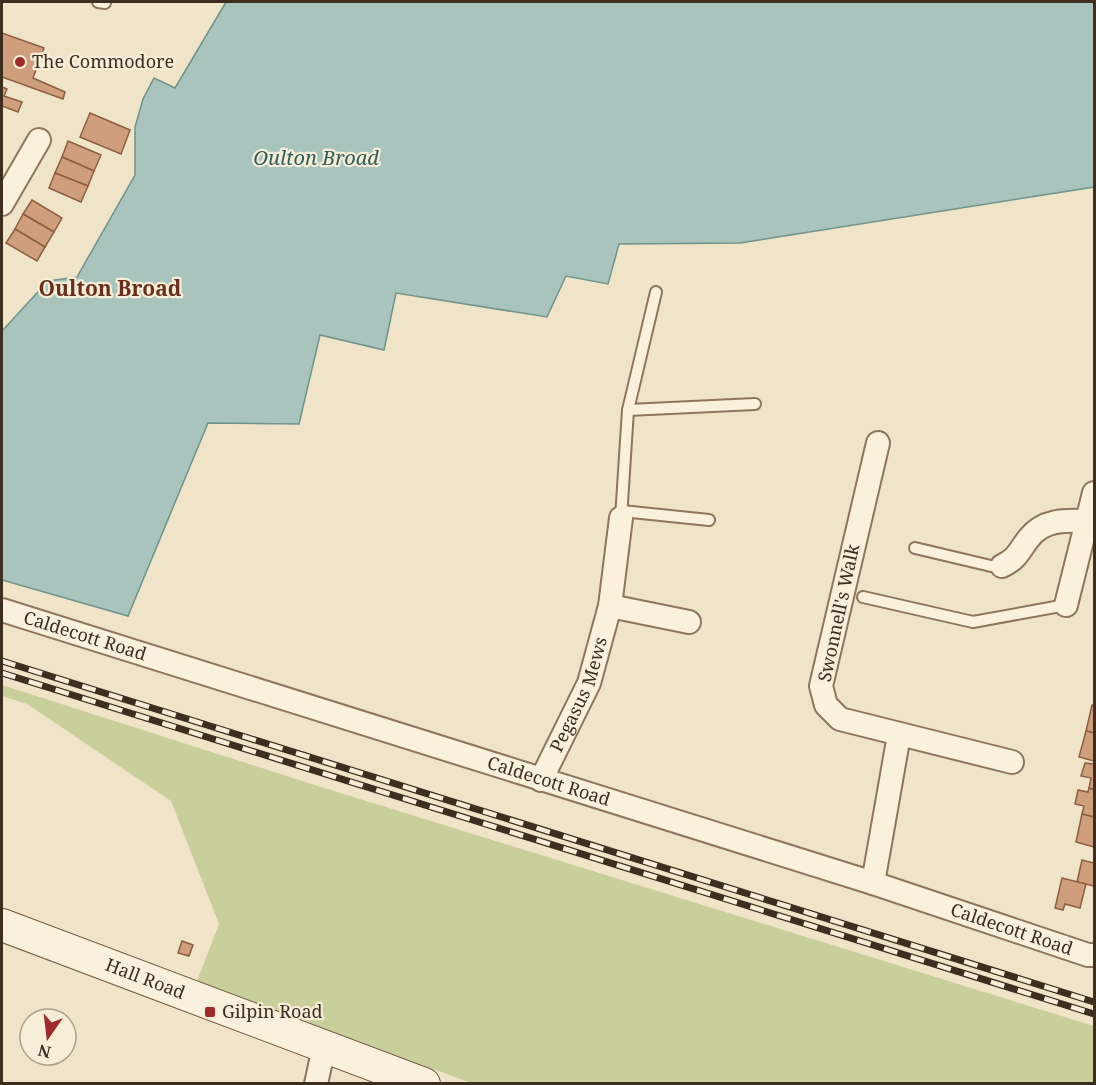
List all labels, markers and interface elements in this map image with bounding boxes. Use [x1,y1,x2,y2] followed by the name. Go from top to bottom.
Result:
[32,49,174,73] place label: The Commodore
[13,55,27,69] marker: The Commodore
[253,144,379,171] water label: Oulton Broad
[38,274,182,302] district label: Oulton Broad
[812,541,864,684] street label: Swonnell's Walk
[21,605,150,666] street label: Caldecott Road
[544,634,612,756] street label: Pegasus Mews
[485,750,614,811] street label: Caldecott Road
[948,897,1076,960] street label: Caldecott Road
[102,952,189,1004] street label: Hall Road
[222,999,323,1023] place label: Gilpin Road
[203,1005,217,1019] marker: Gilpin Road
[18,1007,78,1067] north arrow
[35,1039,53,1064] text: N

